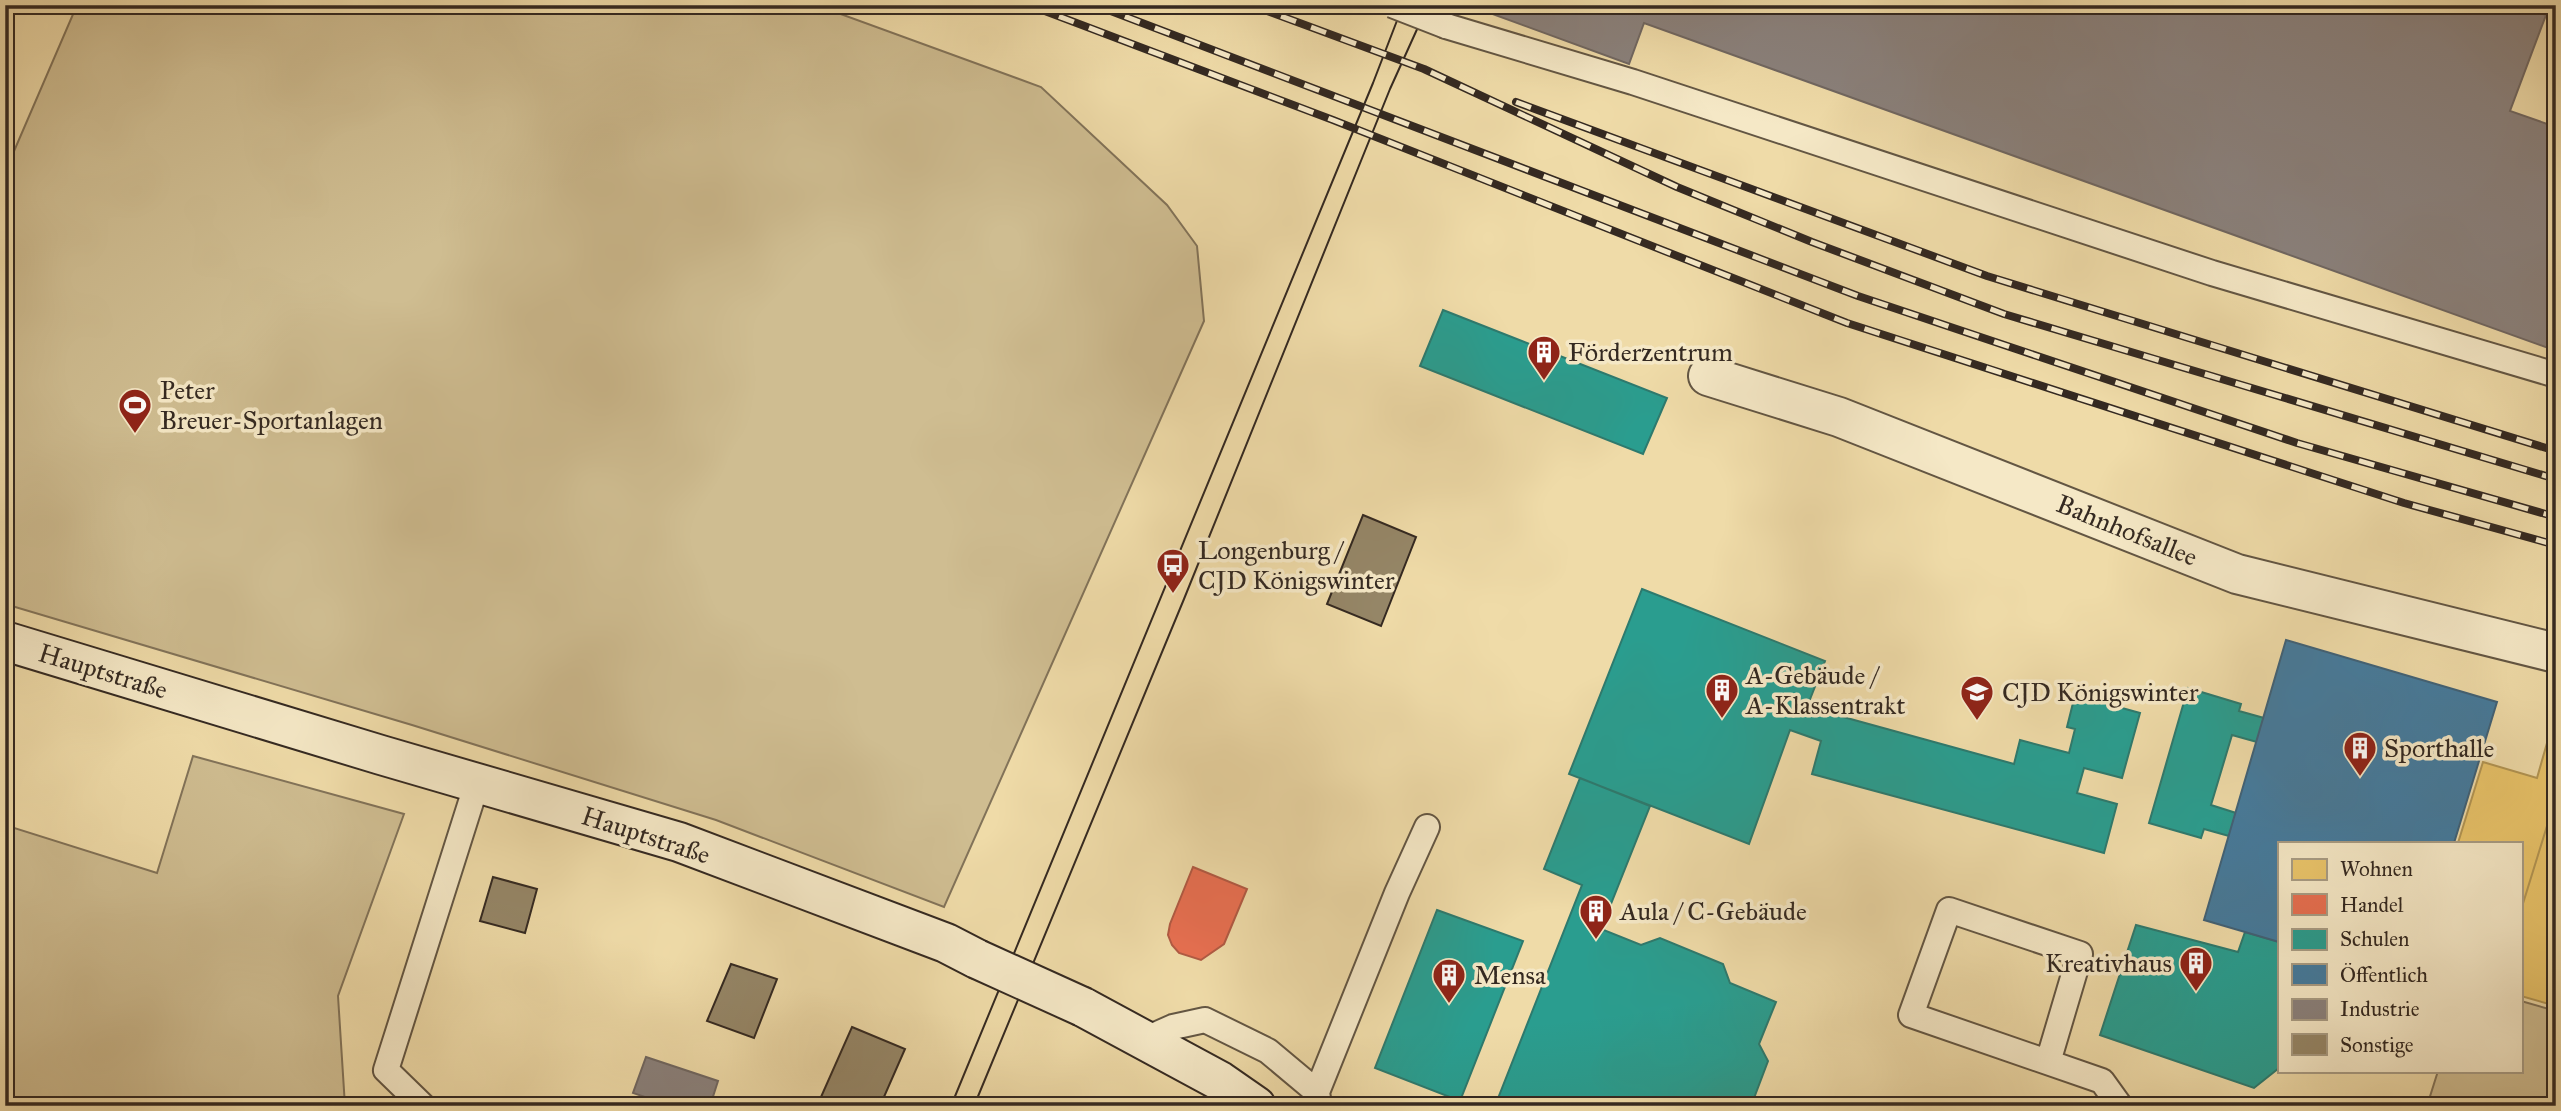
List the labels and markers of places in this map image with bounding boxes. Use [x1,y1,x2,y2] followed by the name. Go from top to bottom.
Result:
[1525,333,1563,382] building icon: Förderzentrum
[1568,336,1733,368] place label: Förderzentrum
[160,374,383,436] place label: Peter Breuer-Sportanlagen
[116,386,154,435] sports icon: Peter Breuer-Sportanlagen
[1198,534,1395,596] place label: Longenburg / CJD Königswinter
[1154,546,1192,595] bus stop icon: Longenburg / CJD Königswinter
[1745,659,1906,721] place label: A-Gebäude / A-Klassentrakt
[1703,671,1741,720] building icon: A-Gebäude / A-Klassentrakt
[1958,673,1996,722] school or university icon: CJD Königswinter
[2002,676,2199,708] place label: CJD Königswinter
[2341,729,2379,778] building icon: Sporthalle
[2384,732,2495,764] place label: Sporthalle
[1577,892,1615,941] building icon: Aula / C-Gebäude
[1619,895,1807,927] place label: Aula / C-Gebäude
[2177,944,2215,993] building icon: Kreativhaus
[2045,947,2172,979] place label: Kreativhaus
[1430,956,1468,1005] building icon: Mensa
[1474,959,1546,991] place label: Mensa

